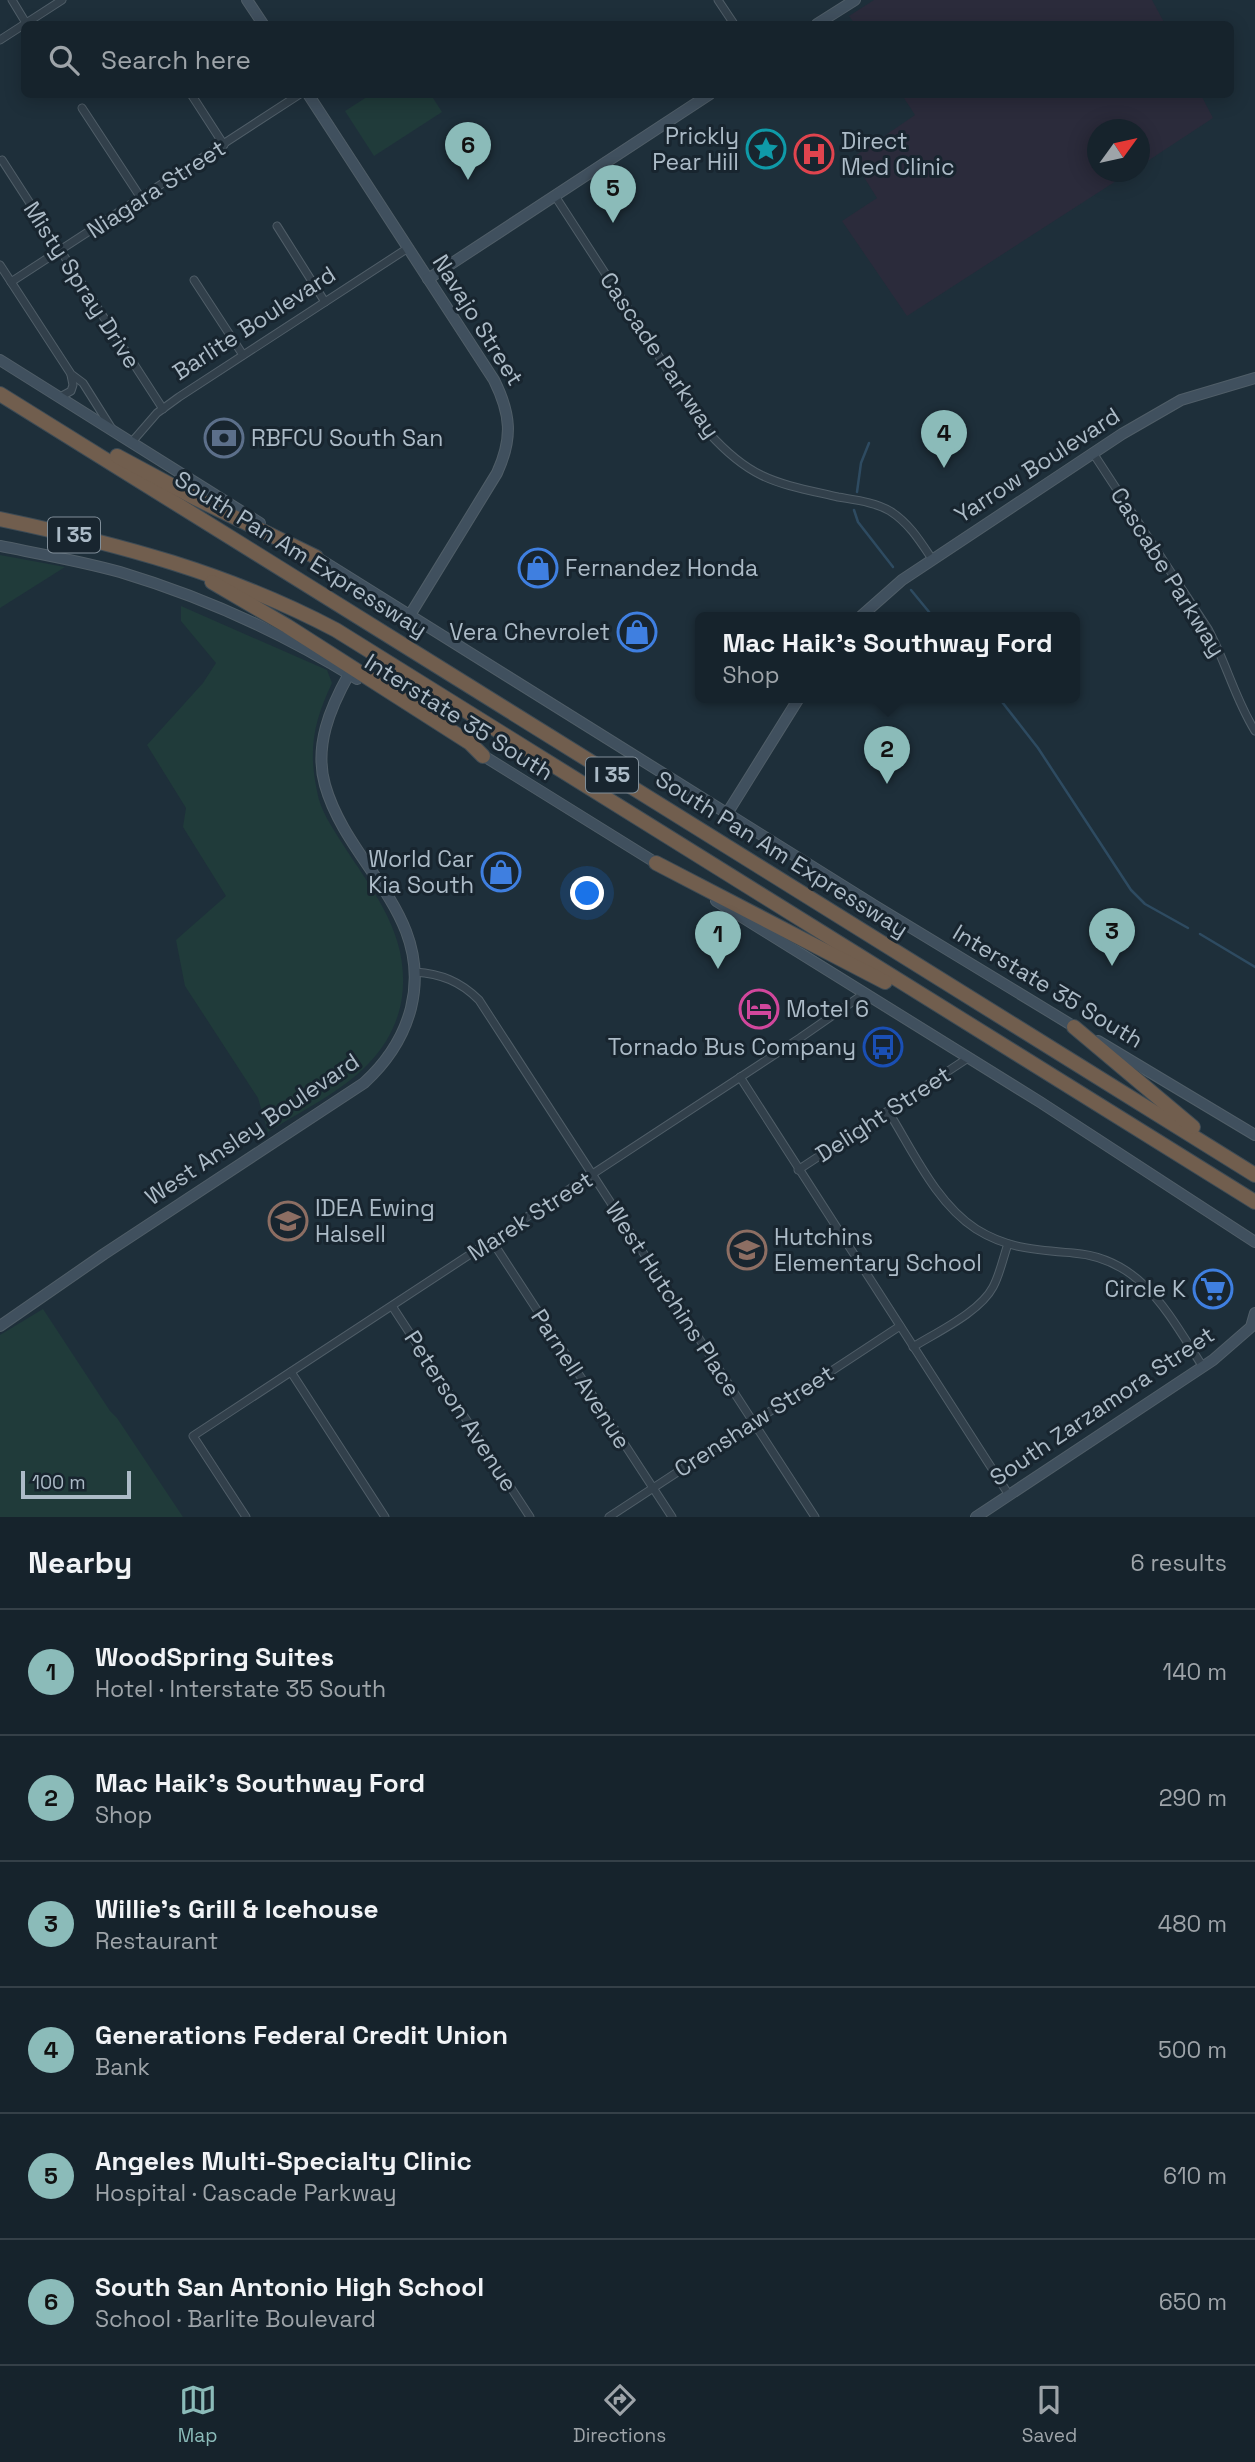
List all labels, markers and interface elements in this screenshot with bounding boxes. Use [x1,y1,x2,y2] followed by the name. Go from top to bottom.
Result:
[21,21,1234,98] search box
[45,41,83,79] icon: search
[101,43,251,77] text: Search here
[1087,119,1150,182] north arrow
[652,121,739,177] place label: Prickly Pear Hill
[445,122,491,180] pin: 6
[841,126,955,182] place label: Direct Med Clinic
[745,128,787,170] place icon: Prickly Pear Hill
[81,133,231,245] street label: Niagara Street
[793,133,835,175] hospital icon: Direct Med Clinic
[590,165,636,223] pin: 5
[17,196,147,374] street label: Misty Spray Drive
[426,249,530,391] street label: Navajo Street
[167,259,341,387] street label: Barlite Boulevard
[593,266,727,444] street label: Cascade Parkway
[949,400,1125,530] street label: Yarrow Boulevard
[921,410,967,468] pin: 4
[203,417,245,459] bank icon: RBFCU South San
[251,423,443,453] place label: RBFCU South San
[169,464,433,644] street label: South Pan Am Expressway
[1104,482,1232,662] street label: Cascabe Parkway
[48,518,100,552] road number: I 35
[517,547,559,589] shop icon: Fernandez Honda
[565,553,758,583] place label: Fernandez Honda
[616,611,658,653] shop icon: Vera Chevrolet
[695,612,1080,703] popup
[449,617,610,647] place label: Vera Chevrolet
[722,626,1053,660] text: Mac Haik's Southway Ford
[359,647,559,787] street label: Interstate 35 South
[722,660,780,690] text: Shop
[864,726,910,784] pin: 2
[586,758,638,792] road number: I 35
[650,764,914,944] street label: South Pan Am Expressway
[368,844,474,900] place label: World Car Kia South
[480,851,522,893] shop icon: World Car Kia South
[570,876,604,910] your location
[1089,908,1135,966] pin: 3
[695,911,741,969] pin: 1
[948,918,1148,1054] street label: Interstate 35 South
[738,988,780,1030] hotel icon: Motel 6
[786,994,869,1024] place label: Motel 6
[862,1026,904,1068] bus stop icon: Tornado Bus Company
[608,1032,856,1062] place label: Tornado Bus Company
[139,1046,365,1212] street label: West Ansley Boulevard
[810,1059,956,1169] street label: Delight Street
[462,1164,598,1268] street label: Marek Street
[315,1193,435,1249] place label: IDEA Ewing Halsell
[599,1196,747,1402] street label: West Hutchins Place
[267,1200,309,1242] school or university icon: IDEA Ewing Halsell
[774,1222,982,1278] place label: Hutchins Elementary School
[726,1229,768,1271] school or university icon: Hutchins Elementary School
[1192,1268,1234,1310] supermarket icon: Circle K
[1104,1274,1186,1304] place label: Circle K
[524,1303,638,1455] street label: Parnell Avenue
[984,1319,1220,1493] street label: South Zarzamora Street
[398,1325,524,1497] street label: Peterson Avenue
[668,1358,840,1484] street label: Crenshaw Street
[21,1468,131,1500] scale bar
[32,1470,86,1495] text: 100 m
[28,1543,132,1582] text: Nearby
[1131,1548,1227,1578] text: 6 results
[95,1640,334,1674] text: WoodSpring Suites
[46,1657,56,1687] text: 1
[1163,1657,1227,1687] text: 140 m
[95,1674,386,1704] text: Hotel · Interstate 35 South
[95,1766,425,1800] text: Mac Haik's Southway Ford
[44,1783,58,1813] text: 2
[1159,1783,1227,1813] text: 290 m
[95,1800,152,1830] text: Shop
[95,1892,379,1926] text: Willie's Grill & Icehouse
[44,1909,58,1939] text: 3
[1158,1909,1227,1939] text: 480 m
[95,1926,218,1956] text: Restaurant
[95,2018,508,2052] text: Generations Federal Credit Union
[44,2035,58,2065] text: 4
[1158,2035,1227,2065] text: 500 m
[95,2052,150,2082] text: Bank
[95,2144,472,2178] text: Angeles Multi-Specialty Clinic
[44,2161,58,2191] text: 5
[1163,2161,1227,2191] text: 610 m
[95,2178,396,2208] text: Hospital · Cascade Parkway
[95,2270,484,2304] text: South San Antonio High School
[44,2287,58,2317] text: 6
[1159,2287,1227,2317] text: 650 m
[95,2304,376,2334] text: School · Barlite Boulevard
[178,2381,217,2448] tab: Map
[573,2381,666,2448] tab: Directions
[1022,2381,1077,2448] tab: Saved

